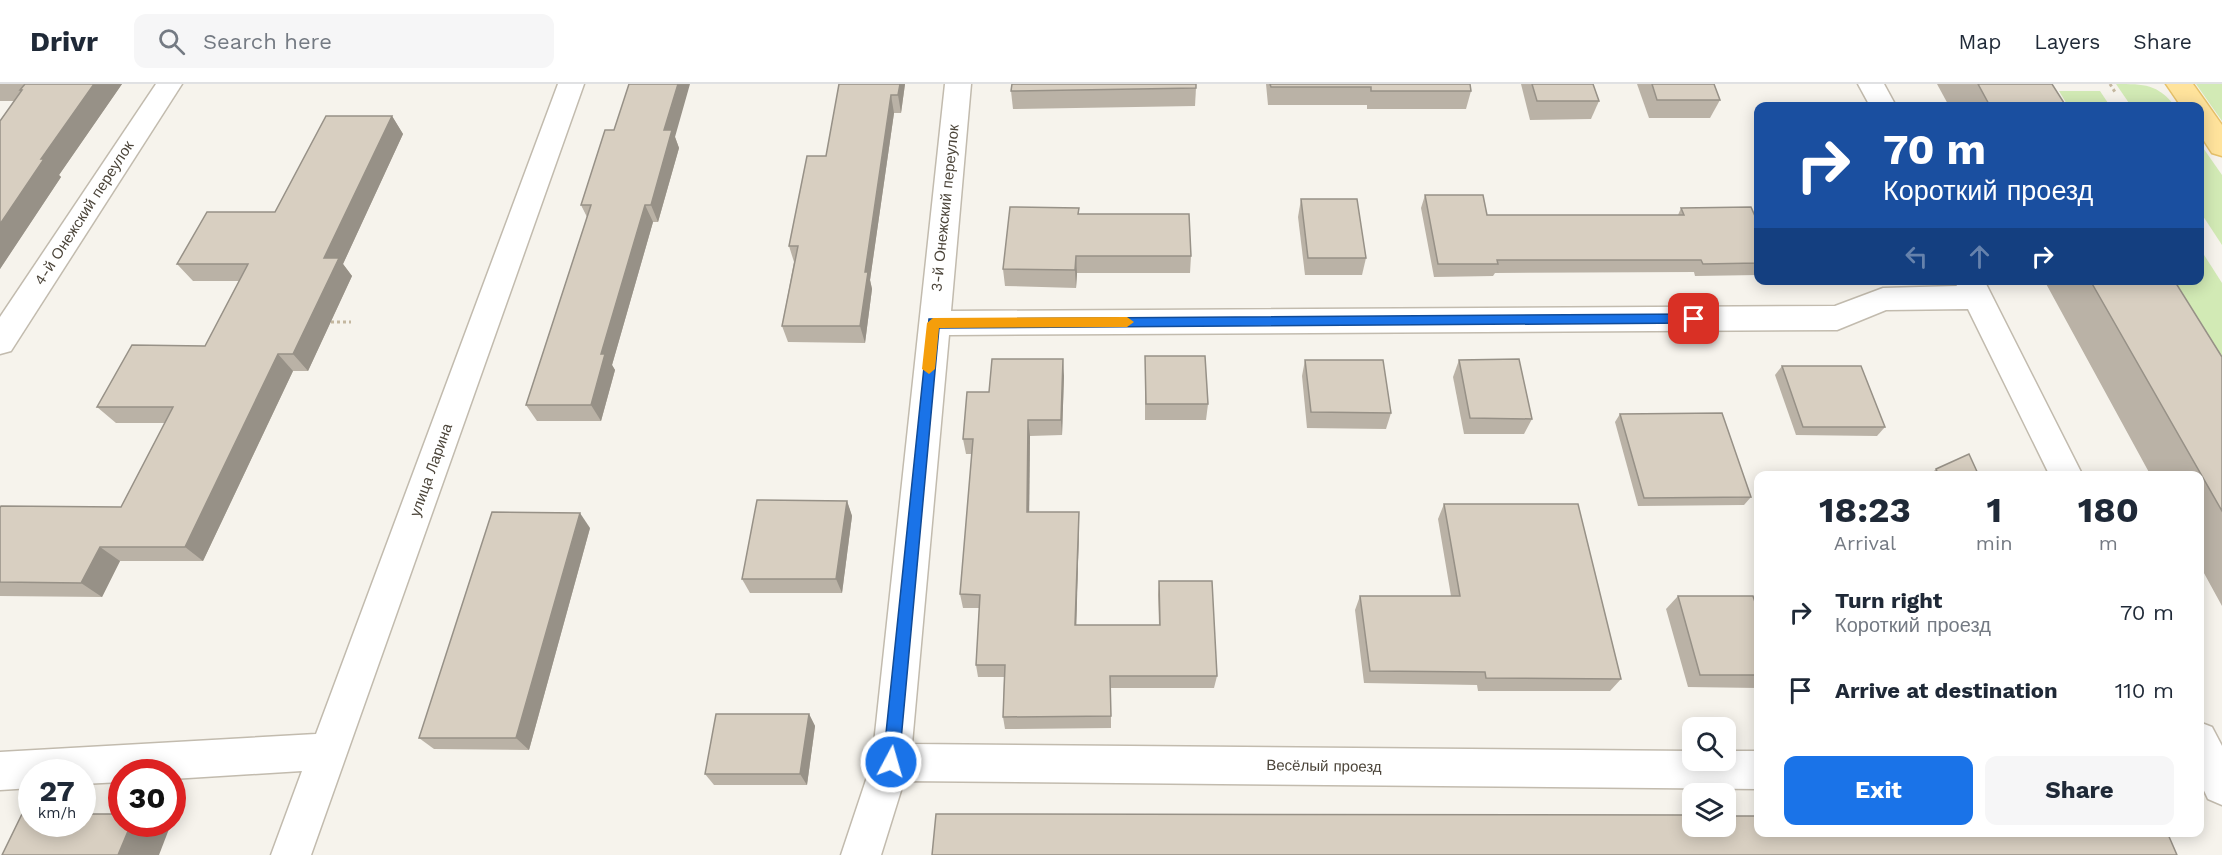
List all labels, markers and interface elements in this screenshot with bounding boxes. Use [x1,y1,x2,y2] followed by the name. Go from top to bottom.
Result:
[134,14,554,68] search box
[30,25,98,58] text: Drivr
[155,25,188,58] icon: search
[203,29,332,54] text: Search here
[1958,29,2001,54] text: Map
[2034,29,2100,54] text: Layers
[2133,29,2192,54] text: Share
[927,123,963,292] street label: 3-й Онежский переулок
[1883,125,1986,174] text: 70 m
[1784,126,1862,204] icon: right
[31,137,138,289] street label: 4-й Онежский переулок
[1883,175,2093,207] text: Короткий проезд
[1900,240,1933,273] icon: left
[1963,240,1996,273] icon: ahead
[2026,240,2059,273] icon: right
[1668,293,1719,344] pin
[1677,302,1710,335] icon: arrive
[406,420,456,519] street label: улица Ларина
[1819,489,1911,531] text: 18:23
[1986,489,2002,531] text: 1
[2078,489,2139,531] text: 180
[1834,531,1896,555] text: Arrival
[1976,531,2013,555] text: min
[2099,531,2118,555] text: m
[1835,588,1942,613] text: Turn right
[1784,596,1817,629] icon: right
[2120,600,2174,625] text: 70 m
[1835,613,1991,637] text: Короткий проезд
[1784,674,1817,707] icon: arrive
[1835,678,2058,703] text: Arrive at destination
[2115,678,2174,703] text: 110 m
[1682,717,1736,837] map controls
[1682,717,1736,771] button: search
[859,730,923,794] position arrow
[1266,756,1382,776] street label: Весёлый проезд
[1784,756,1973,825] button: Exit
[1985,756,2174,825] button: Share
[108,759,186,837] speed limit sign: 30
[39,773,75,808] text: 27
[1682,783,1736,837] button: layers
[38,804,76,822] text: km/h

